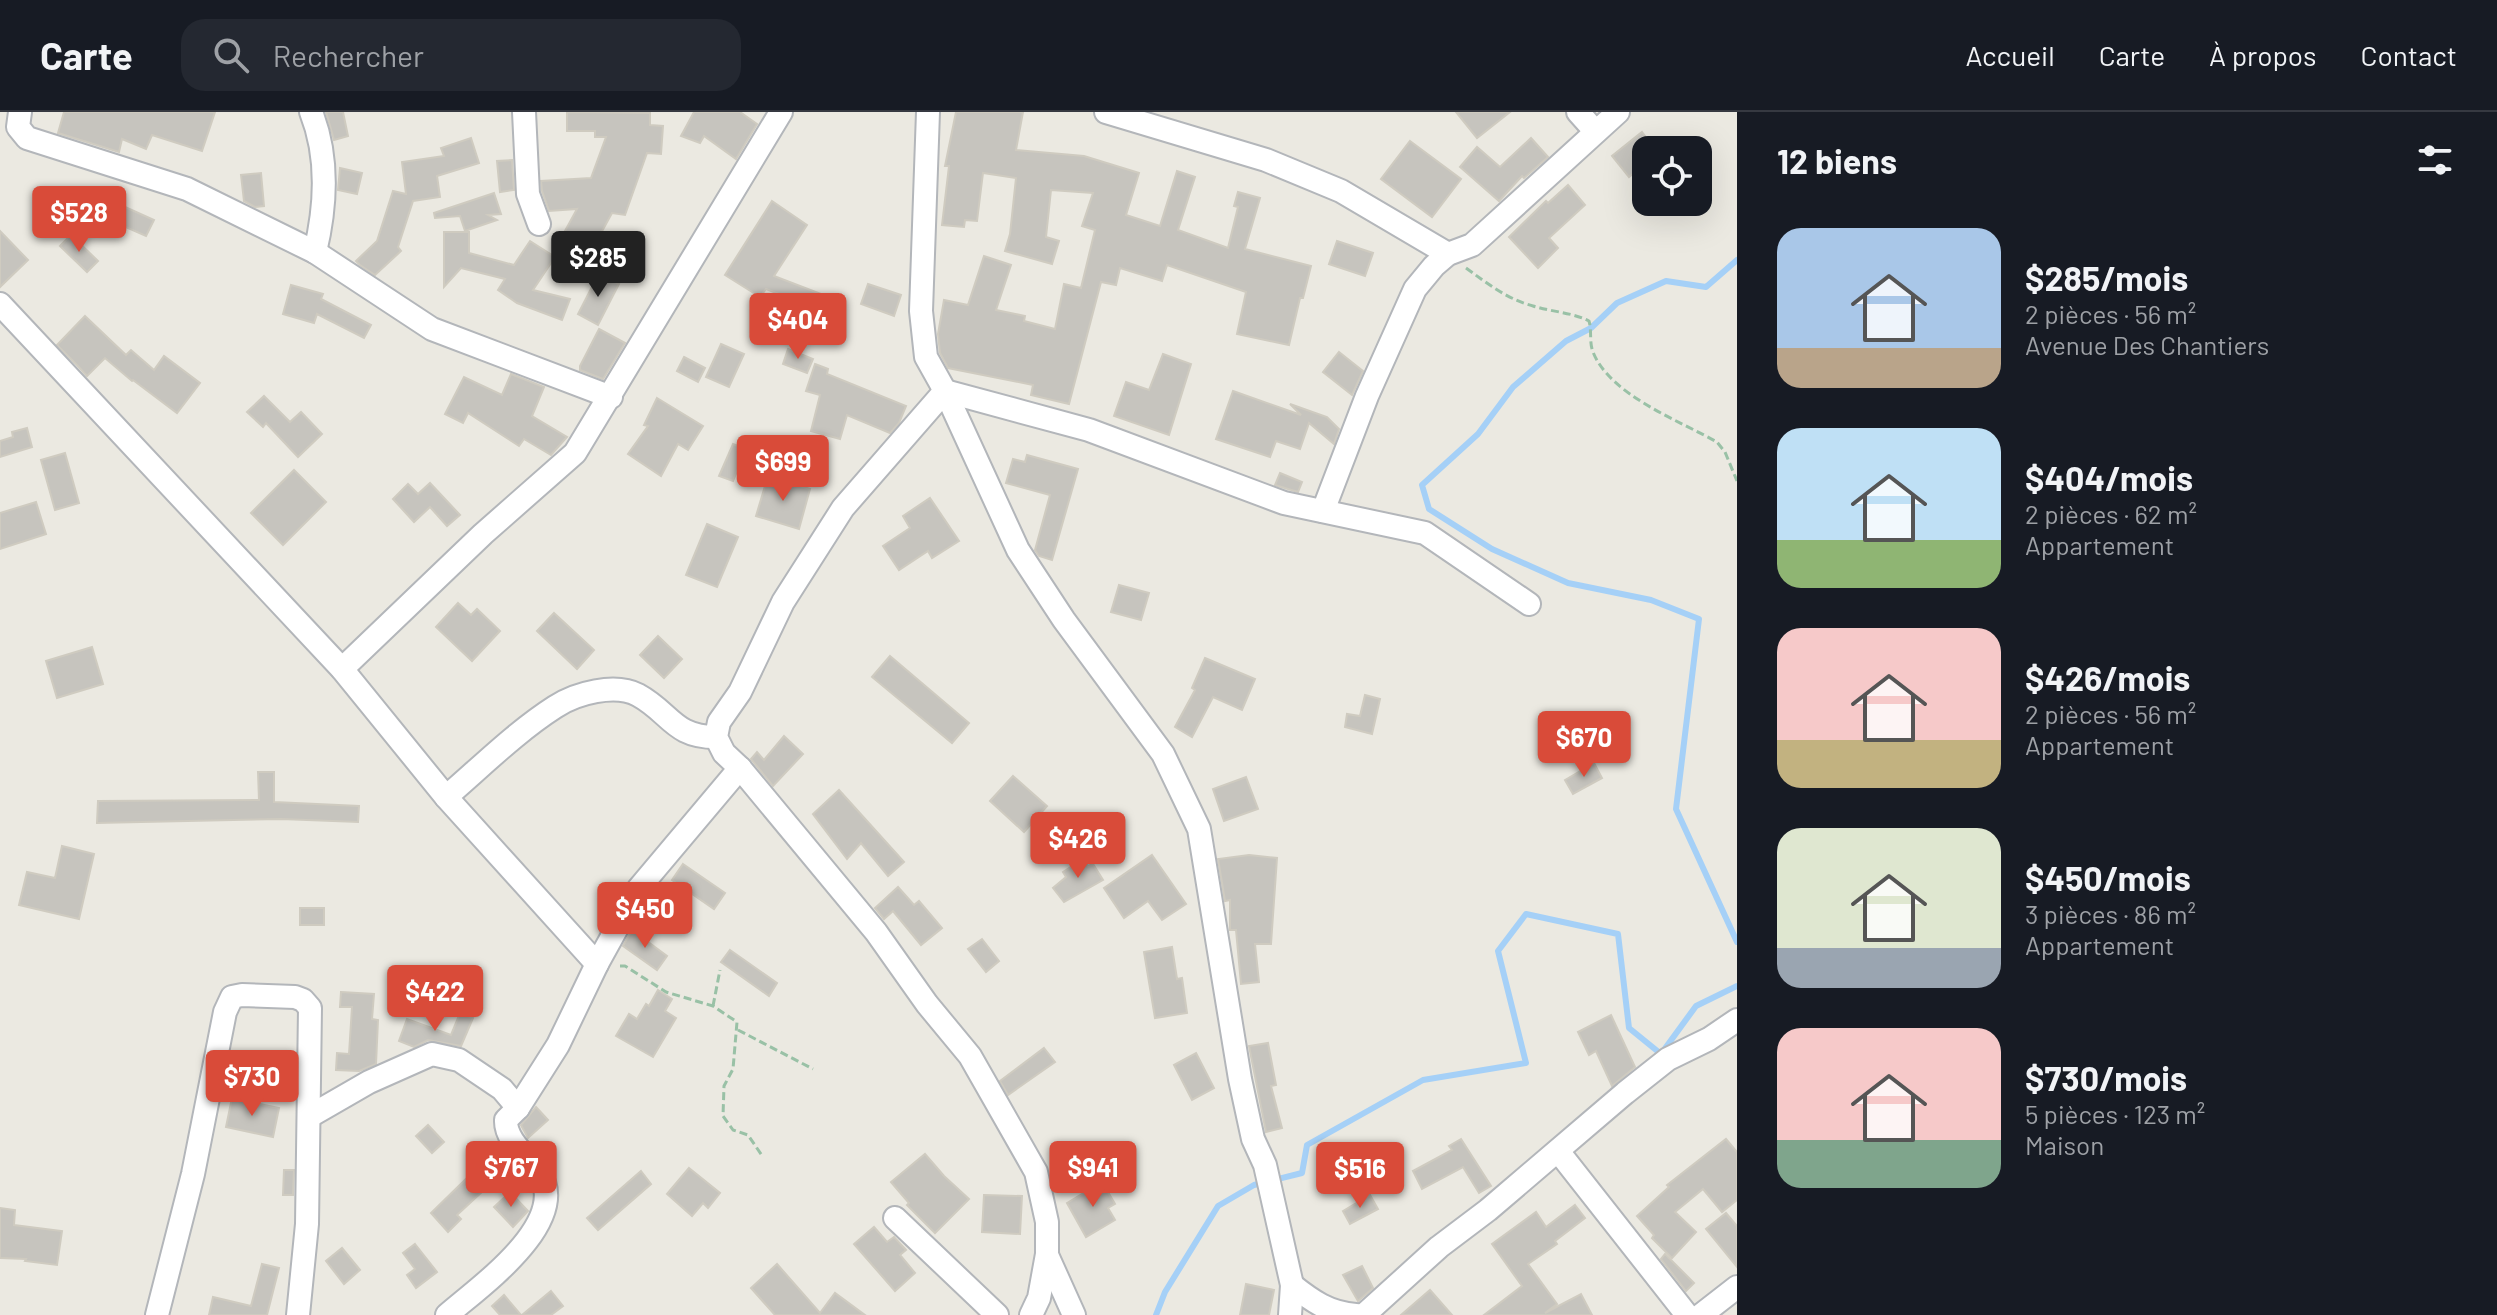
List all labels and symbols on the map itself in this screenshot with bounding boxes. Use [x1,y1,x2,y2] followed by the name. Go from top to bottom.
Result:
[32,186,126,254] pin: $528
[551,231,645,299] pin: $285
[751,293,845,361] pin: $404
[736,435,830,503] pin: $699
[1537,711,1631,779] pin: $670
[1031,812,1125,880] pin: $426
[598,882,692,950] pin: $450
[388,965,482,1033] pin: $422
[205,1050,299,1118] pin: $730
[464,1141,558,1209] pin: $767
[1046,1141,1140,1209] pin: $941
[1313,1142,1407,1210] pin: $516

